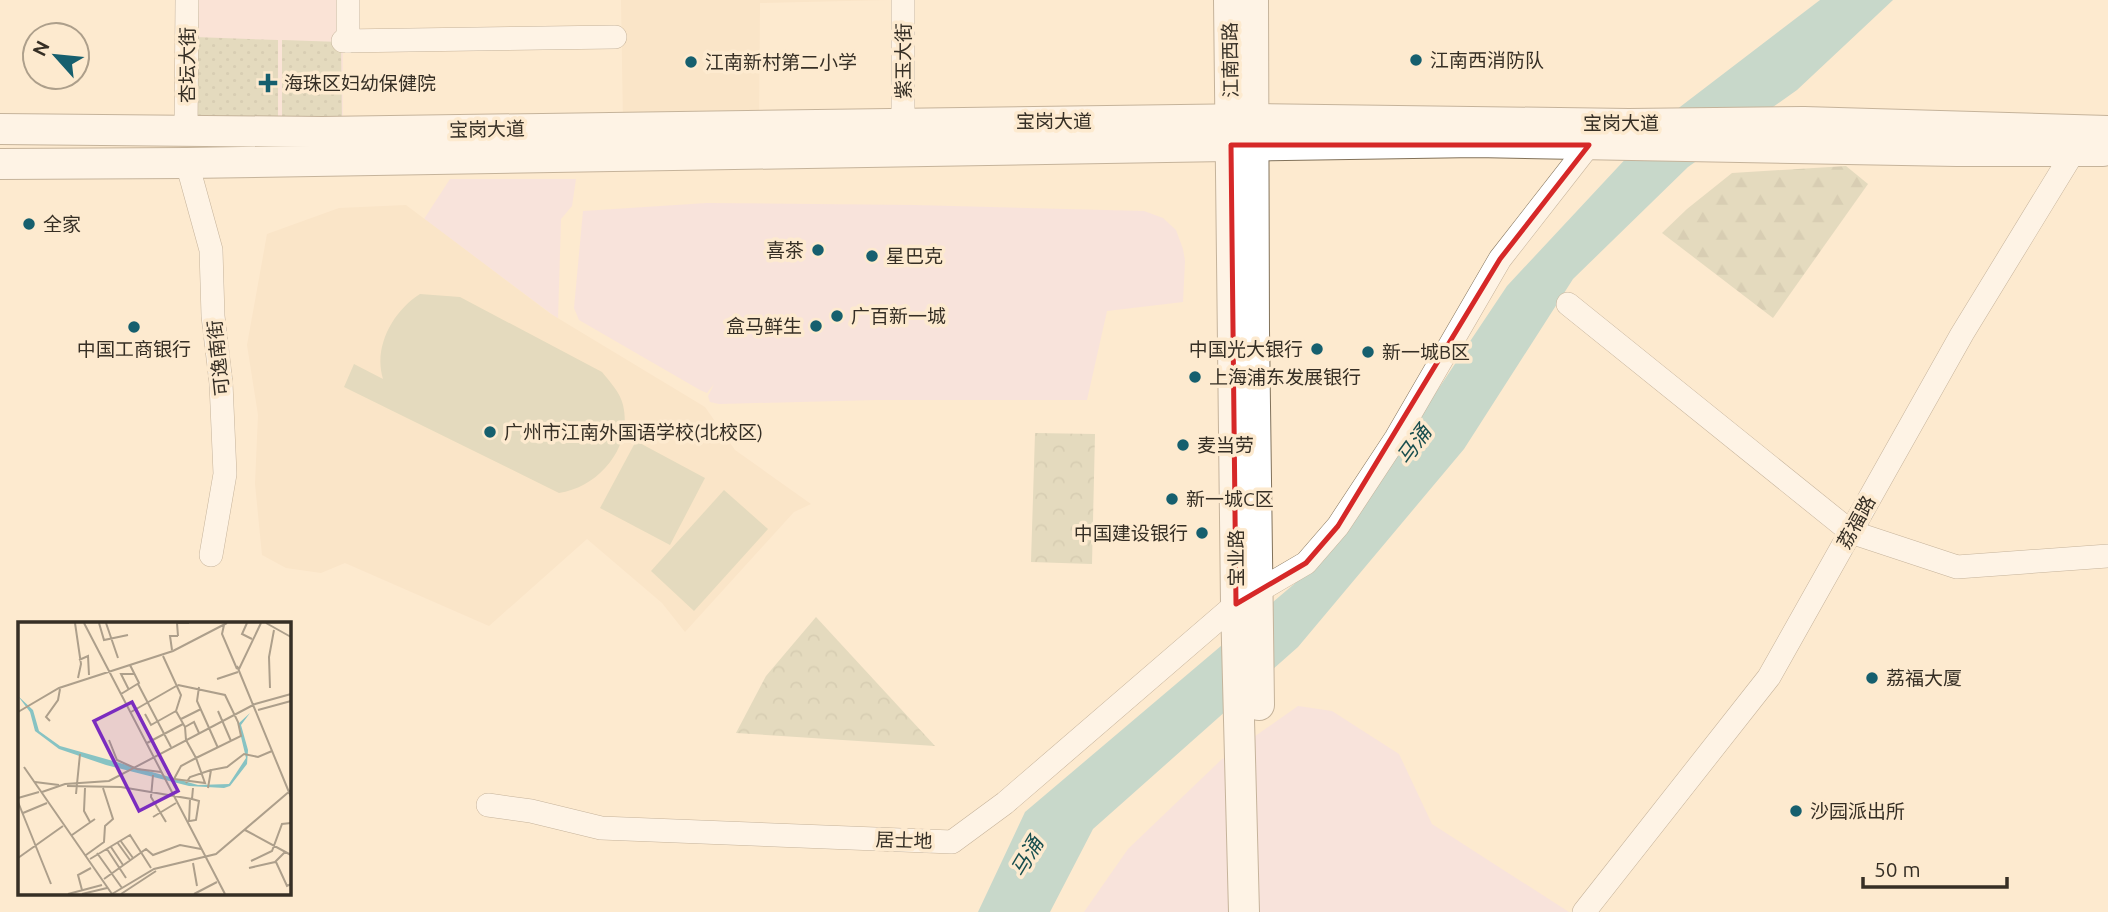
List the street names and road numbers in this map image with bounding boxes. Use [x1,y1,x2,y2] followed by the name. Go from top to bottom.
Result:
[1218,22,1242,98] street label: 江南西路
[892,23,914,99] street label: 紫玉大街
[176,27,198,103] street label: 杏坛大街
[1016,110,1092,132] street label: 宝岗大道
[1583,112,1659,134] street label: 宝岗大道
[449,117,525,141] street label: 宝岗大道
[203,319,233,397] street label: 可逸南街
[1833,492,1879,552] street label: 荔福路
[1225,529,1247,587] street label: 宝业路
[875,828,933,852] street label: 居士地

